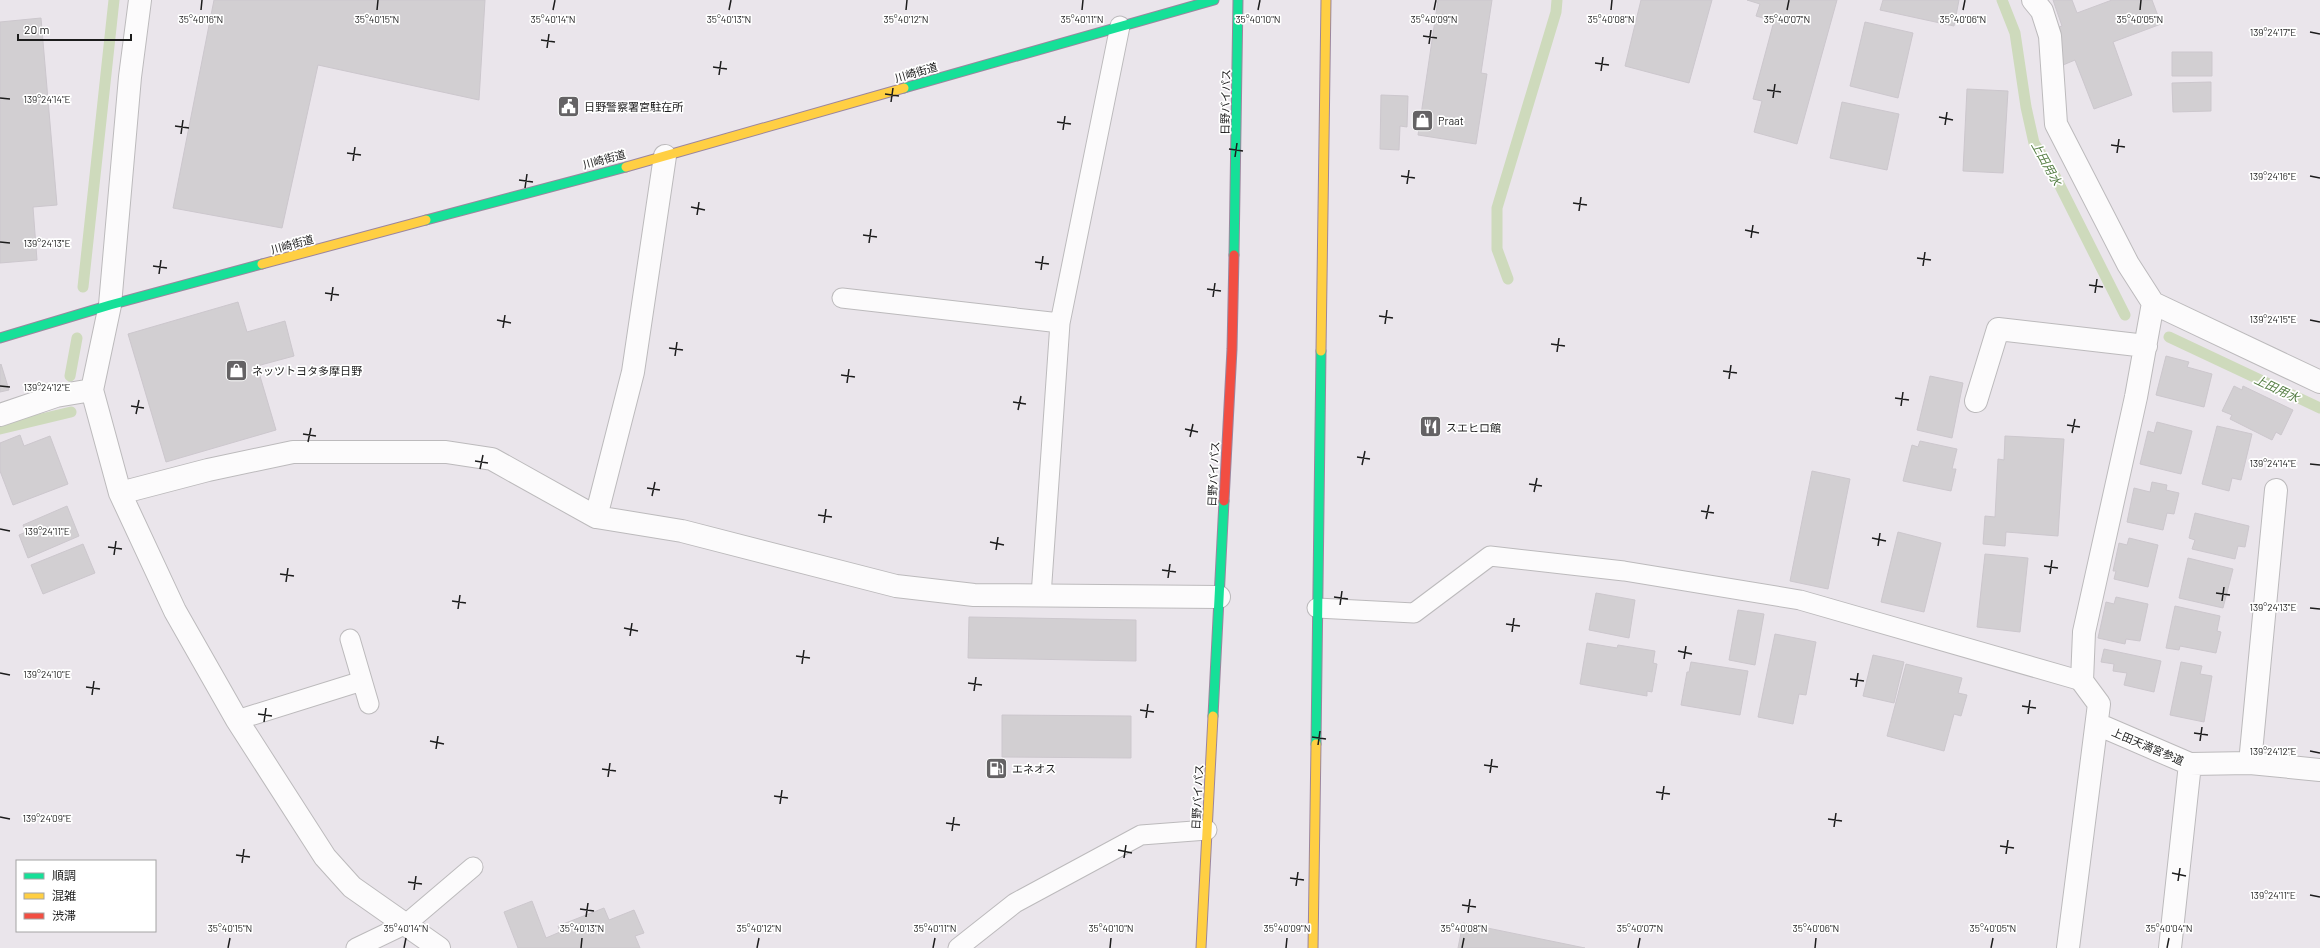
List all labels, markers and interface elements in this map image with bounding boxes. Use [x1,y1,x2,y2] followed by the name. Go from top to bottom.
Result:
[179,13,223,25] text: 35°40'16"N
[355,13,399,25] text: 35°40'15"N
[531,13,575,25] text: 35°40'14"N
[707,13,751,25] text: 35°40'13"N
[884,13,928,25] text: 35°40'12"N
[1061,13,1104,25] text: 35°40'11"N
[1235,13,1281,25] text: 35°40'10"N
[1411,13,1457,25] text: 35°40'09"N
[1588,13,1634,25] text: 35°40'08"N
[1764,13,1810,25] text: 35°40'07"N
[1940,13,1986,25] text: 35°40'06"N
[2117,13,2163,25] text: 35°40'05"N
[18,16,131,42] scale bar
[24,22,50,36] text: 20 m
[2250,26,2296,38] text: 139°24'17"E
[893,60,939,84] street label: 川崎街道
[1218,69,1232,135] street label: 日野バイパス
[23,93,71,105] text: 139°24'14"E
[556,93,582,119] public building icon: 日野警察署宮駐在所
[584,100,684,113] place label: 日野警察署宮駐在所
[1409,107,1435,133] shop icon: Praat
[1438,114,1464,127] place label: Praat
[2029,139,2066,189] water label: 上田用水
[581,147,627,171] street label: 川崎街道
[2249,170,2297,182] text: 139°24'16"E
[269,232,315,256] street label: 川崎街道
[23,237,71,249] text: 139°24'13"E
[2249,313,2297,325] text: 139°24'15"E
[223,357,249,383] shop icon: ネッツトヨタ多摩日野
[252,364,362,377] place label: ネッツトヨタ多摩日野
[2252,372,2304,405] water label: 上田用水
[23,381,71,393] text: 139°24'12"E
[1417,414,1443,440] restaurant icon: スエヒロ館
[1446,421,1501,434] place label: スエヒロ館
[1205,441,1221,507] street label: 日野バイパス
[2249,457,2297,469] text: 139°24'14"E
[24,525,70,537] text: 139°24'11"E
[2249,601,2297,613] text: 139°24'13"E
[23,668,71,680] text: 139°24'10"E
[2110,725,2186,767] street label: 上田天満宮参道
[2249,745,2297,757] text: 139°24'12"E
[983,755,1009,781] fuel station icon: エネオス
[1012,762,1056,775] place label: エネオス
[1189,764,1205,830] street label: 日野バイパス
[22,812,72,824] text: 139°24'09"E
[16,860,156,932] legend
[52,868,76,882] text: 順調
[52,888,76,902] text: 混雑
[2250,889,2296,901] text: 139°24'11"E
[52,908,76,922] text: 渋滞
[208,922,252,934] text: 35°40'15"N
[384,922,428,934] text: 35°40'14"N
[560,922,604,934] text: 35°40'13"N
[737,922,781,934] text: 35°40'12"N
[914,922,957,934] text: 35°40'11"N
[1088,922,1134,934] text: 35°40'10"N
[1264,922,1310,934] text: 35°40'09"N
[1441,922,1487,934] text: 35°40'08"N
[1617,922,1663,934] text: 35°40'07"N
[1793,922,1839,934] text: 35°40'06"N
[1970,922,2016,934] text: 35°40'05"N
[2146,922,2192,934] text: 35°40'04"N

